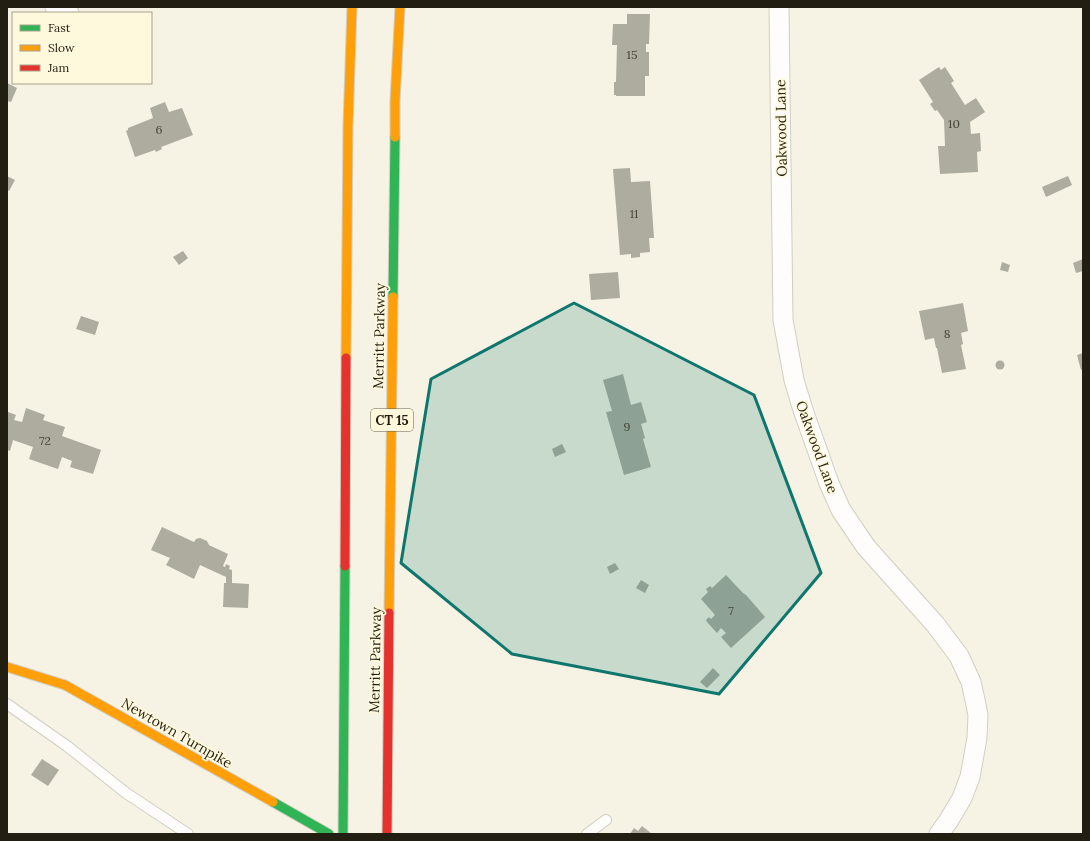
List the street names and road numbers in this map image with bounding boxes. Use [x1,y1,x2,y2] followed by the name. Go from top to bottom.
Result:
[771,79,791,177] street label: Oakwood Lane
[369,282,389,389] street label: Merritt Parkway
[792,398,842,496] street label: Oakwood Lane
[371,409,413,431] road number: CT 15
[365,606,385,713] street label: Merritt Parkway
[118,694,236,772] street label: Newtown Turnpike

